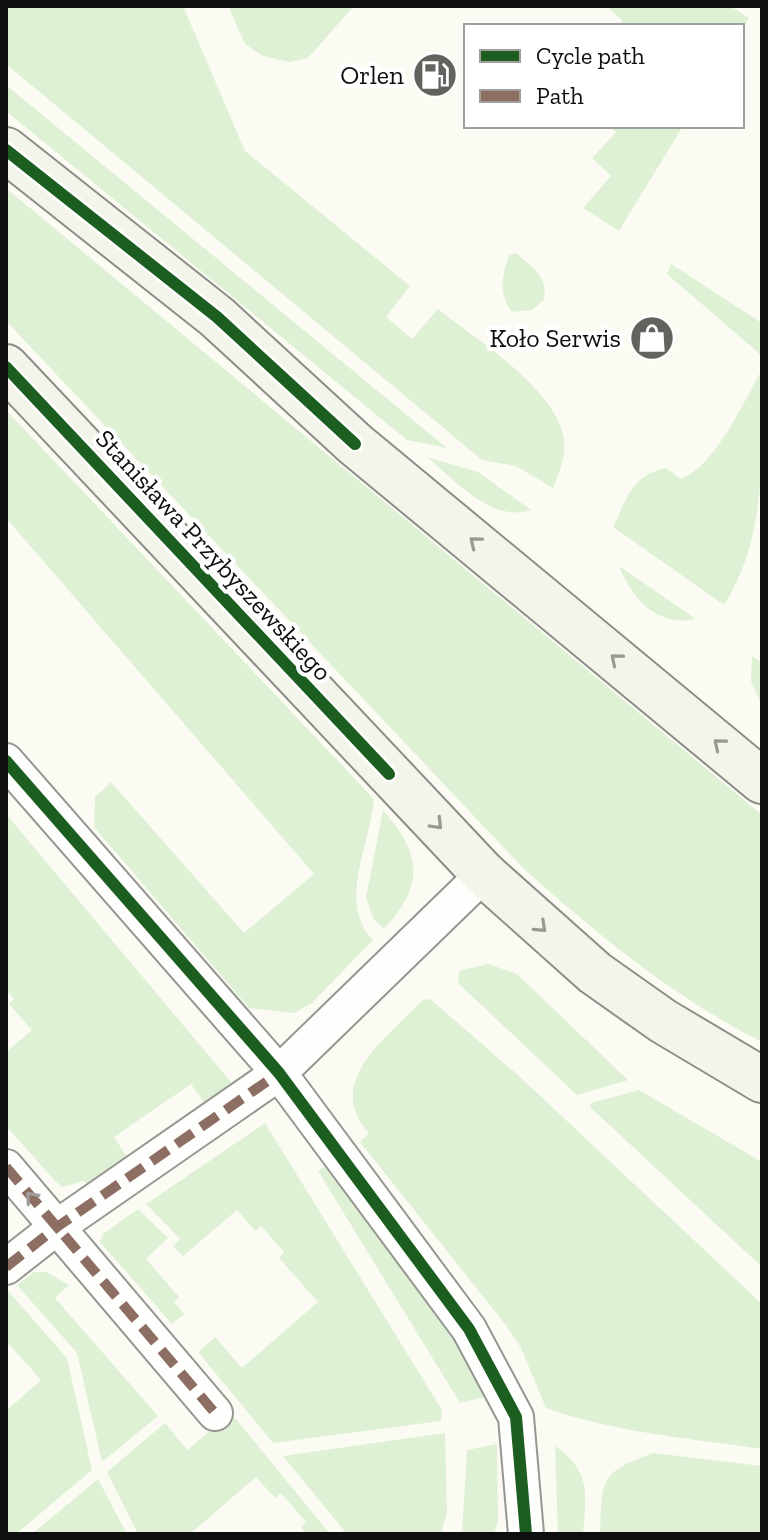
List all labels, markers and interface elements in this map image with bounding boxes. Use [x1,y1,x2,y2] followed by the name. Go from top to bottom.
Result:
[464,24,744,128] legend
[536,41,645,70] text: Cycle path
[411,51,459,99] fuel station icon: Orlen
[340,59,404,91] place label: Orlen
[536,81,584,110] text: Path
[628,314,676,362] shop icon: Koło Serwis
[490,322,621,354] place label: Koło Serwis
[89,423,339,687] street label: Stanisława Przybyszewskiego
[469,537,484,552] one-way arrow
[610,654,625,668] one-way arrow
[714,740,729,754] one-way arrow
[427,815,442,829] one-way arrow
[532,917,546,932] one-way arrow
[27,1192,41,1206] one-way arrow

